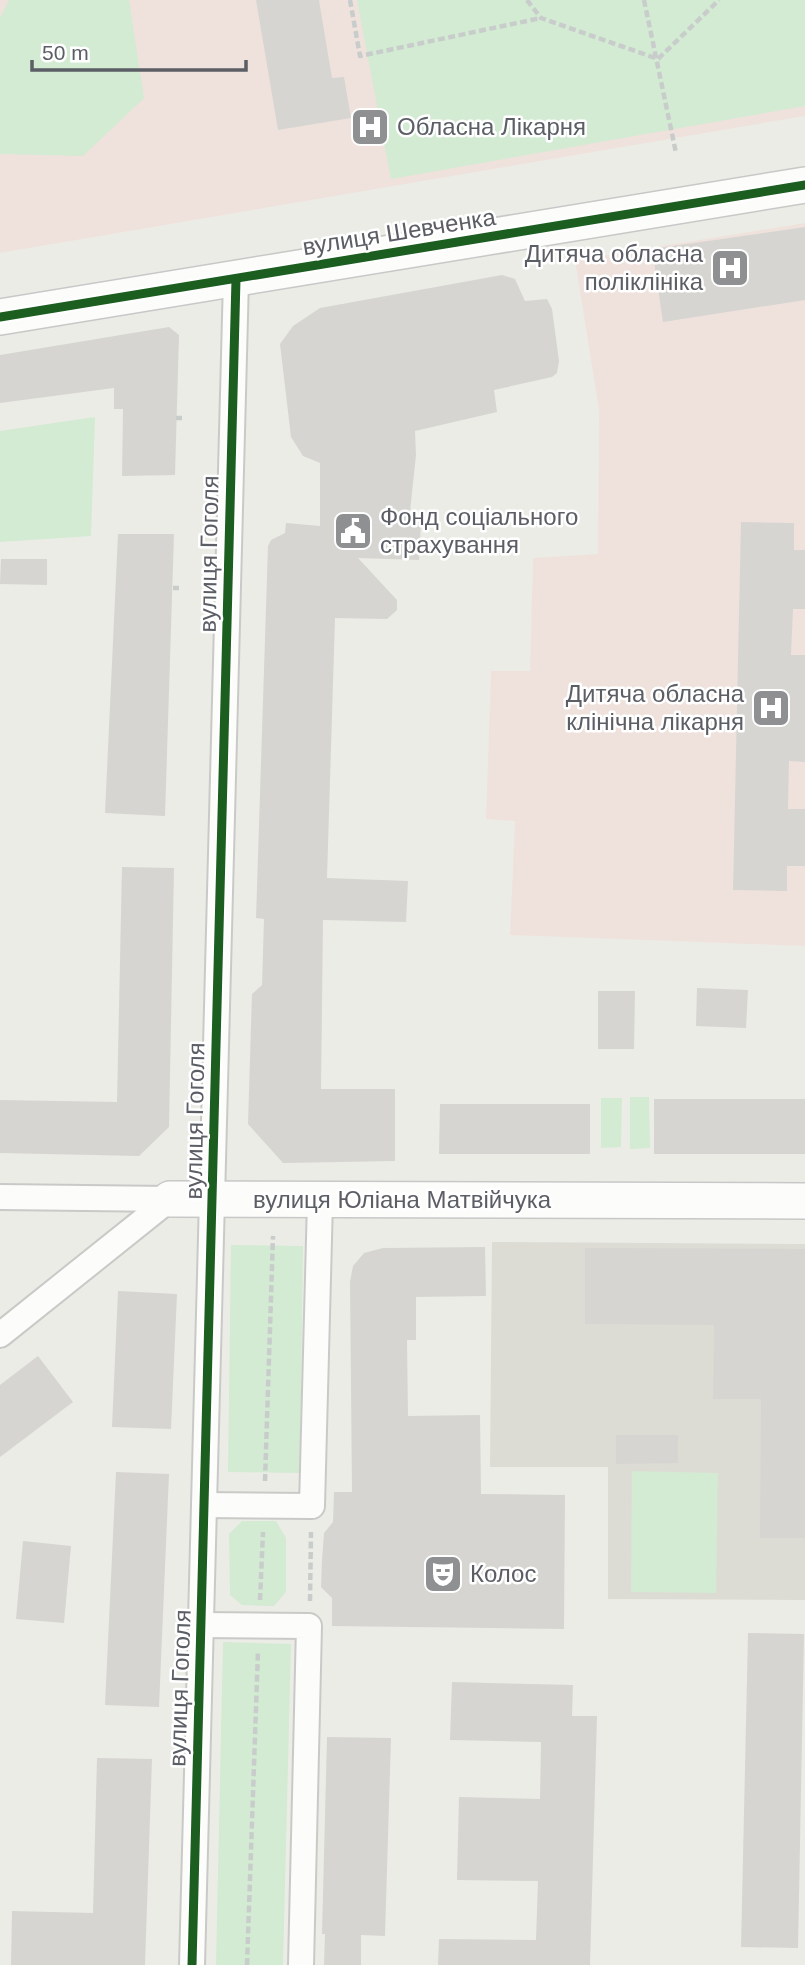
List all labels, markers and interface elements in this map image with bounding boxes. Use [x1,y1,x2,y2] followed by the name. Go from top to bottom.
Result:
[32,28,245,72] scale bar
[42,41,89,64] text: 50 m
[349,106,391,148] hospital icon: Обласна Лікарня
[397,113,586,140] place label: Обласна Лікарня
[301,203,498,260] street label: вулиця Шевченка
[525,240,704,295] place label: Дитяча обласна поліклініка
[709,247,751,289] hospital icon: Дитяча обласна поліклініка
[194,475,223,633] street label: вулиця Гоголя
[380,503,578,558] place label: Фонд соціального страхування
[332,510,374,552] public building icon: Фонд соціального страхування
[566,680,745,735] place label: Дитяча обласна клінічна лікарня
[750,687,792,729] hospital icon: Дитяча обласна клінічна лікарня
[180,1042,209,1200] street label: вулиця Гоголя
[253,1186,552,1213] street label: вулиця Юліана Матвійчука
[422,1553,464,1595] theatre icon: Колос
[470,1560,536,1587] place label: Колос
[163,1609,196,1767] street label: вулиця Гоголя

